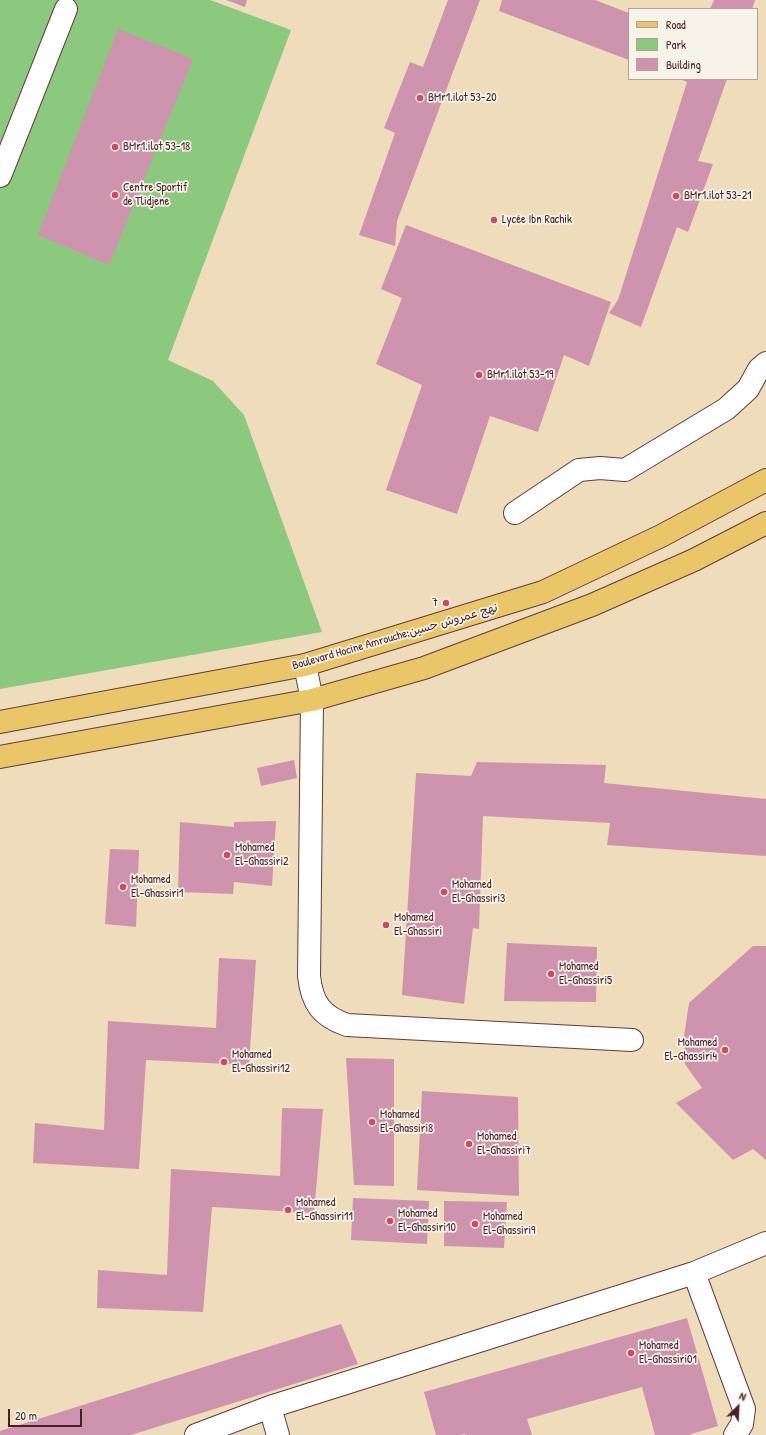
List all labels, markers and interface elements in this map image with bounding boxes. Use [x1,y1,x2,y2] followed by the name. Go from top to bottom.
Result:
[628,8,758,80] legend
[666,16,686,33] text: Road
[666,36,686,53] text: Park
[666,56,701,73] text: Building
[428,91,497,105] place label: BMr1.ilot 53-20
[415,93,425,103] marker: BMr1.ilot 53-20
[123,140,190,154] place label: BMr1.ilot 53-18
[110,142,120,152] marker: BMr1.ilot 53-18
[123,181,187,209] place label: Centre Sportif de Tlidjene
[684,189,752,203] place label: BMr1.ilot 53-21
[110,190,120,200] marker: Centre Sportif de Tlidjene
[671,191,681,201] marker: BMr1.ilot 53-21
[502,213,572,227] place label: Lycée Ibn Rachik
[489,215,499,225] marker: Lycée Ibn Rachik
[487,368,553,382] place label: BMr1.ilot 53-19
[474,370,484,380] marker: BMr1.ilot 53-19
[432,596,438,610] place label: 7
[441,598,451,608] marker: 7
[291,601,499,673] street label: Boulevard Hocine Amrouche;نهج عمروش حسين
[235,841,289,869] place label: Mohamed El-Ghassiri2
[222,850,232,860] marker: Mohamed El-Ghassiri2
[131,873,183,901] place label: Mohamed El-Ghassiri1
[452,878,505,906] place label: Mohamed El-Ghassiri3
[118,882,128,892] marker: Mohamed El-Ghassiri1
[439,887,449,897] marker: Mohamed El-Ghassiri3
[394,911,442,939] place label: Mohamed El-Ghassiri
[381,920,391,930] marker: Mohamed El-Ghassiri
[559,960,612,988] place label: Mohamed El-Ghassiri5
[546,969,556,979] marker: Mohamed El-Ghassiri5
[664,1036,717,1064] place label: Mohamed El-Ghassiri4
[720,1045,730,1055] marker: Mohamed El-Ghassiri4
[232,1048,290,1076] place label: Mohamed El-Ghassiri12
[219,1057,229,1067] marker: Mohamed El-Ghassiri12
[380,1108,433,1136] place label: Mohamed El-Ghassiri8
[367,1117,377,1127] marker: Mohamed El-Ghassiri8
[477,1130,531,1158] place label: Mohamed El-Ghassiri7
[464,1139,474,1149] marker: Mohamed El-Ghassiri7
[296,1196,353,1224] place label: Mohamed El-Ghassiri11
[283,1205,293,1215] marker: Mohamed El-Ghassiri11
[398,1207,456,1235] place label: Mohamed El-Ghassiri10
[483,1210,535,1238] place label: Mohamed El-Ghassiri9
[385,1216,395,1226] marker: Mohamed El-Ghassiri10
[470,1219,480,1229] marker: Mohamed El-Ghassiri9
[639,1339,697,1367] place label: Mohamed El-Ghassiri01
[626,1348,636,1358] marker: Mohamed El-Ghassiri01
[718,1387,758,1427] north arrow
[737,1388,748,1404] text: N
[10,1401,84,1427] scale bar
[15,1407,37,1424] text: 20 m

